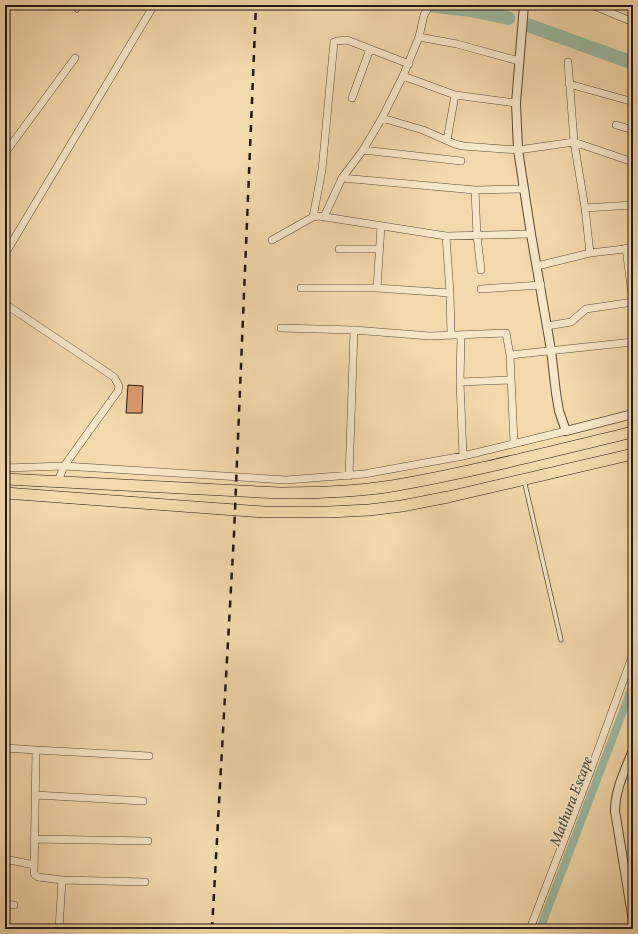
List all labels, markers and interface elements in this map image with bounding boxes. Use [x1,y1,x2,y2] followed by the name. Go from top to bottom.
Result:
[545,753,599,850] water label: Mathura Escape

